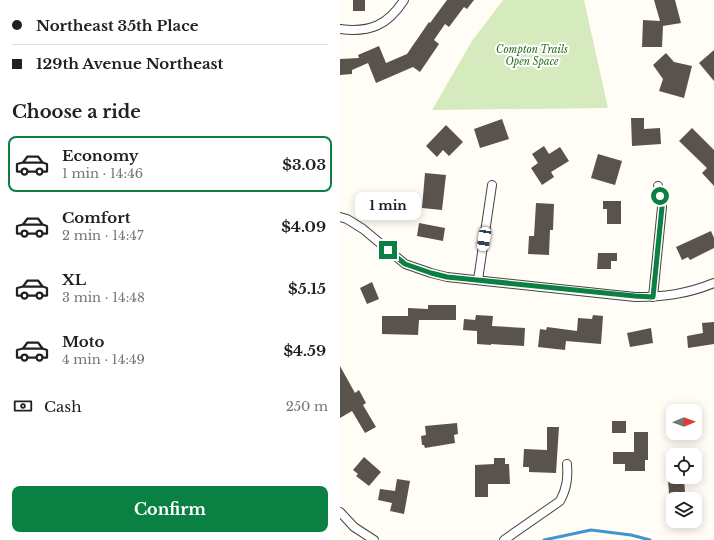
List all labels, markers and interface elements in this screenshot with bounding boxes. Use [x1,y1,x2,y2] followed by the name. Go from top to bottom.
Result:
[36,16,198,35] text: Northeast 35th Place
[496,43,568,68] park label: Compton Trails Open Space
[36,54,223,73] text: 129th Avenue Northeast
[12,101,141,123] text: Choose a ride
[14,146,50,182] icon: car
[62,146,139,165] text: Economy
[282,155,326,174] text: $3.03
[62,165,143,182] text: 1 min · 14:46
[651,187,669,205] route start
[355,192,421,220] callout: 1 min
[369,197,407,214] text: 1 min
[14,208,50,244] icon: car
[62,208,130,227] text: Comfort
[281,217,326,236] text: $4.09
[476,226,492,252] car
[62,227,143,244] text: 2 min · 14:47
[379,241,397,259] route end
[14,270,50,306] icon: car
[62,270,86,289] text: XL
[288,279,326,298] text: $5.15
[62,289,145,306] text: 3 min · 14:48
[14,332,50,368] icon: car
[62,332,104,351] text: Moto
[283,341,326,360] text: $4.59
[62,351,145,368] text: 4 min · 14:49
[12,395,34,417] icon: cash
[44,397,81,416] text: Cash
[286,398,328,415] text: 250 m
[666,404,702,440] north arrow
[666,404,702,528] map controls
[666,448,702,484] button: locate
[12,486,328,532] button: Confirm
[666,492,702,528] button: layers

